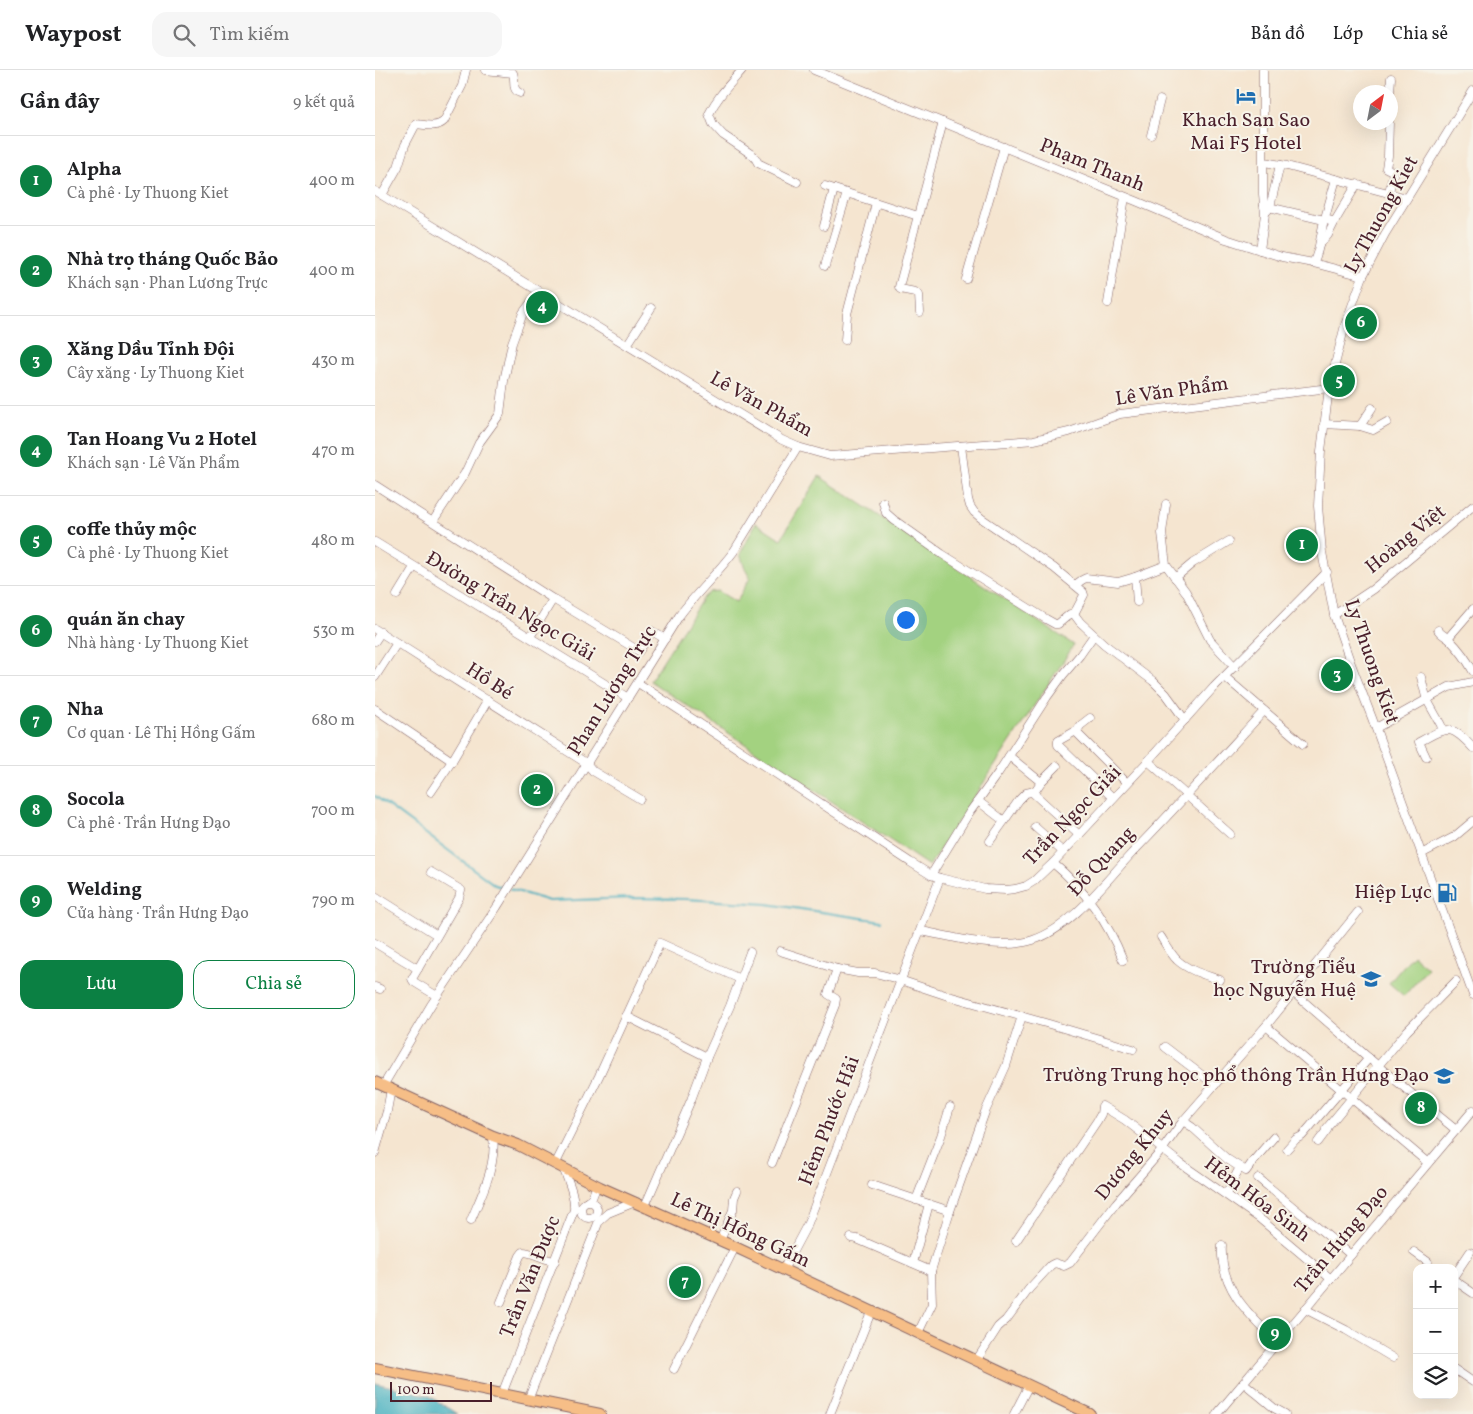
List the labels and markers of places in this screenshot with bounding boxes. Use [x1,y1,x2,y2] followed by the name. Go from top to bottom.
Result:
[1235,85,1257,107] hotel icon: Khach San Sao Mai F5 Hotel
[1182,107,1310,158] place label: Khach San Sao Mai F5 Hotel
[526,288,558,326] pin: 4
[1345,304,1377,342] pin: 6
[1323,362,1355,400] pin: 5
[1286,526,1318,564] pin: 1
[1321,656,1353,694] pin: 3
[521,771,553,809] pin: 2
[1354,879,1432,907] place label: Hiệp Lực
[1436,882,1458,904] fuel station icon: Hiệp Lực
[1213,954,1356,1005] place label: Trường Tiểu học Nguyễn Huệ
[1360,968,1382,990] school or university icon: Trường Tiểu học Nguyễn Huệ
[1043,1062,1429,1090] place label: Trường Trung học phổ thông Trần Hưng Đạo
[1433,1065,1455,1087] school or university icon: Trường Trung học phổ thông Trần Hưng Đạo
[1405,1089,1437,1127] pin: 8
[669,1263,701,1301] pin: 7
[1259,1315,1291,1353] pin: 9

